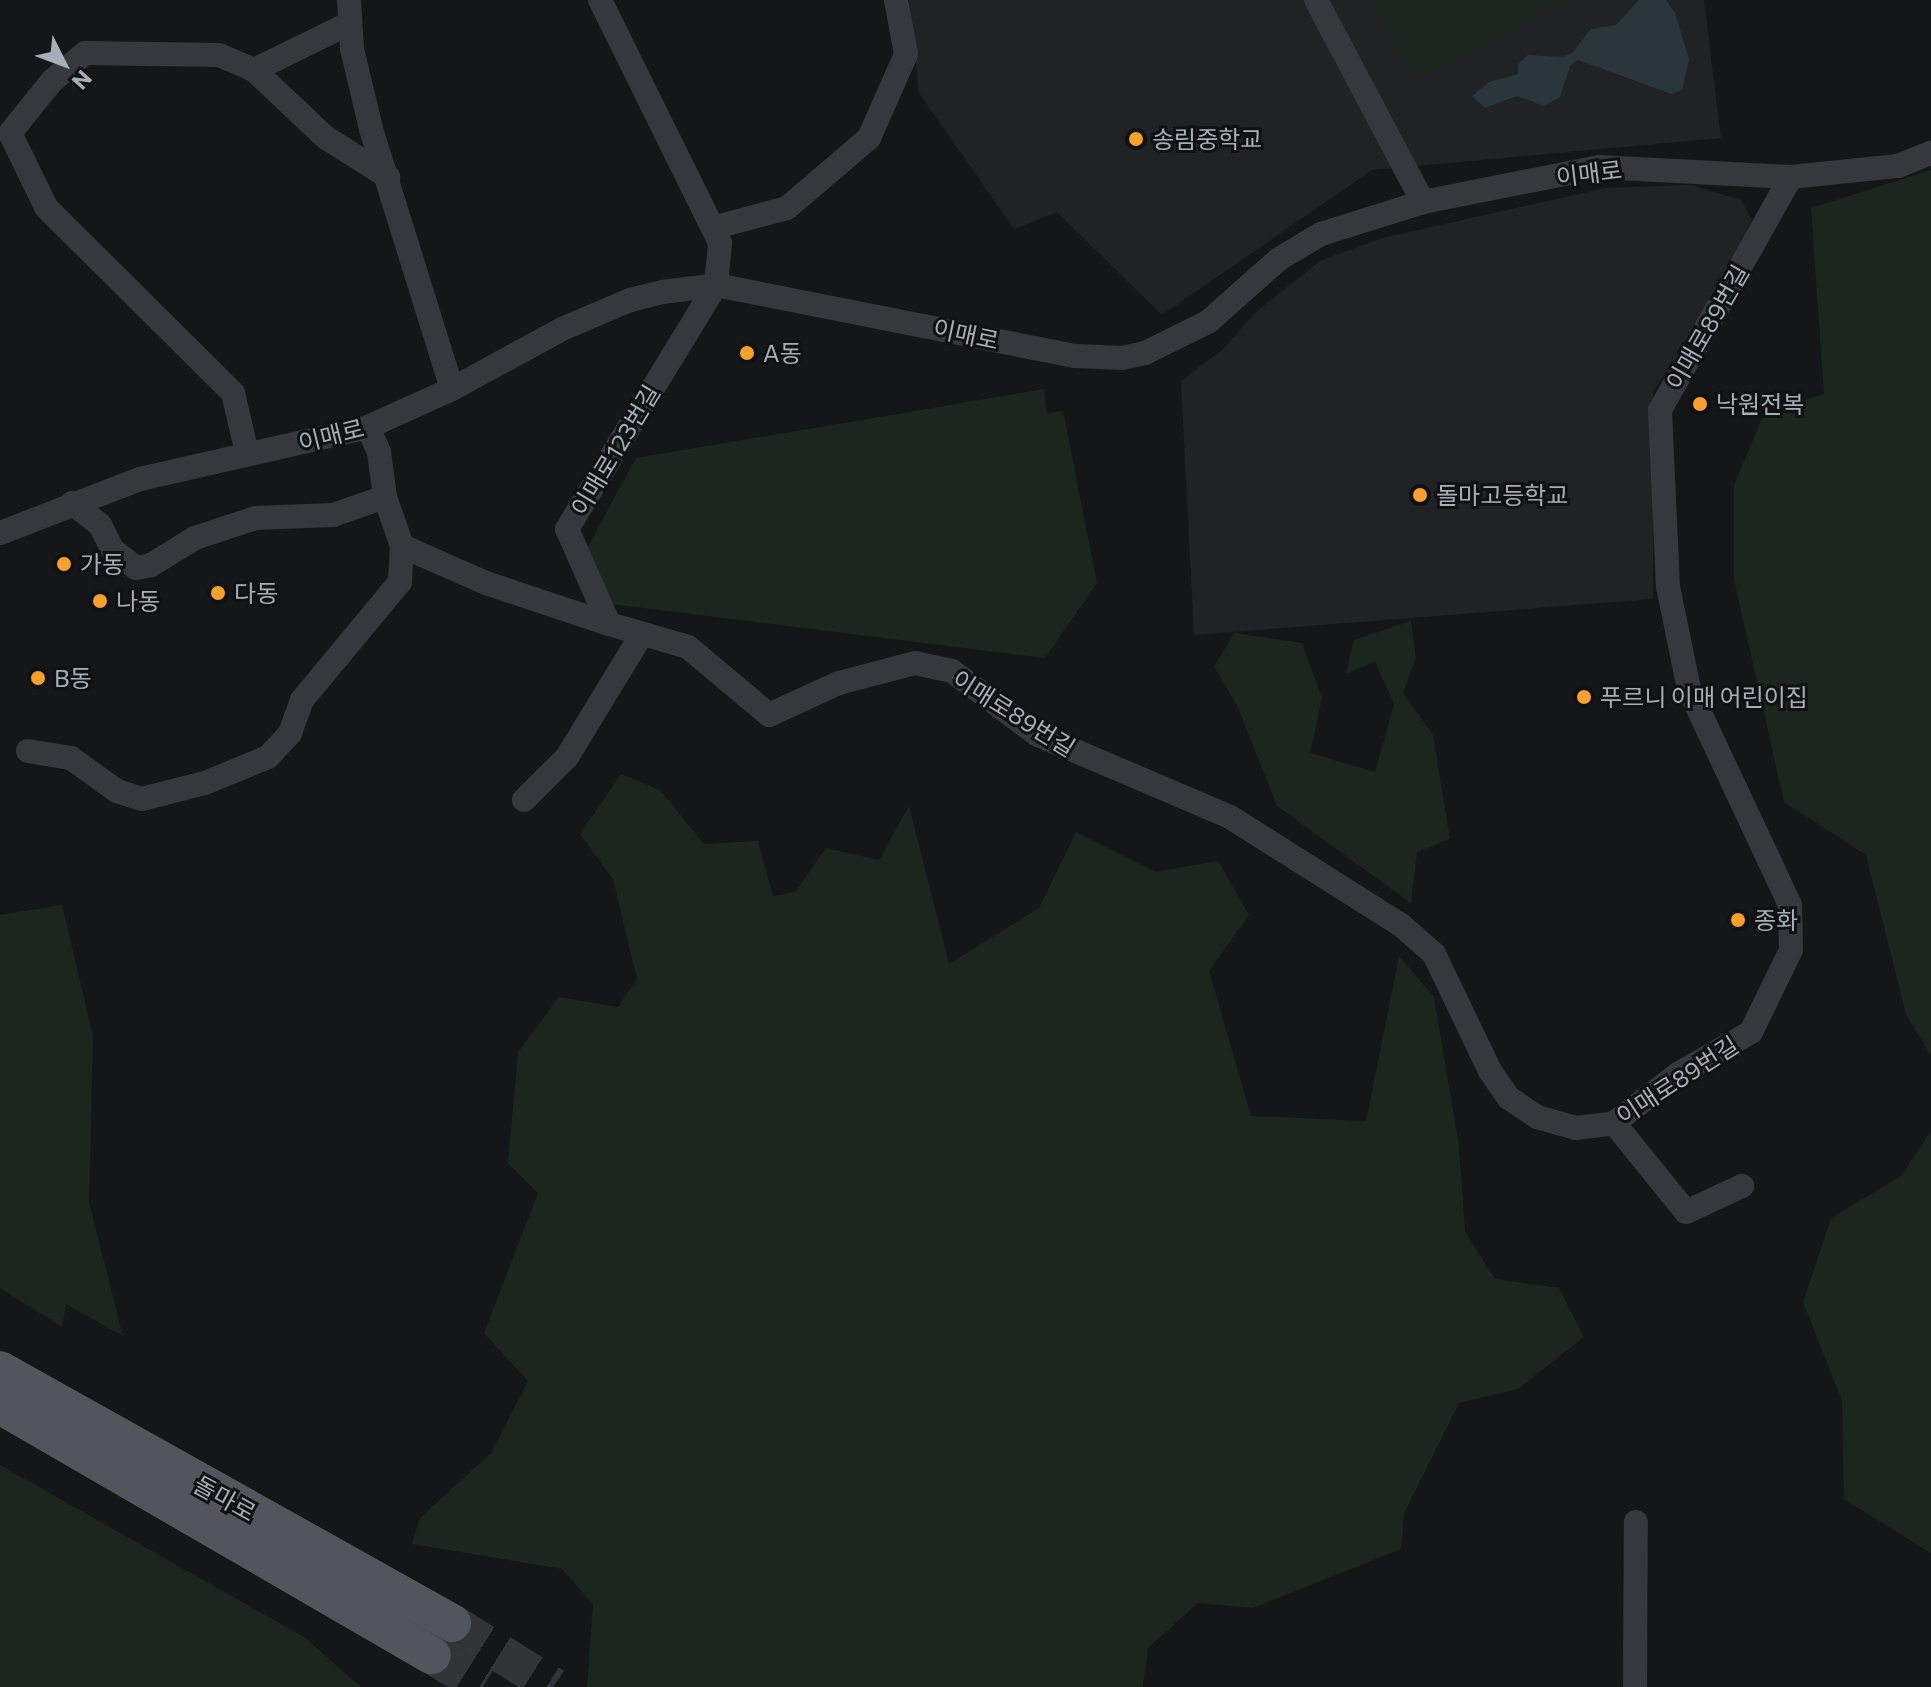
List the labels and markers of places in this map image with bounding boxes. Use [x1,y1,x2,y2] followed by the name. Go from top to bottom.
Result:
[1152,125,1262,153] place label: 송림중학교
[1127,130,1145,148] marker: 송림중학교
[763,339,802,367] place label: A동
[738,344,756,362] marker: A동
[1716,390,1804,418] place label: 낙원전복
[1691,395,1709,413] marker: 낙원전복
[1436,481,1568,509] place label: 돌마고등학교
[1411,486,1429,504] marker: 돌마고등학교
[80,550,124,578] place label: 가동
[55,555,73,573] marker: 가동
[234,579,278,607] place label: 다동
[209,584,227,602] marker: 다동
[116,587,160,615] place label: 나동
[91,592,109,610] marker: 나동
[54,664,92,692] place label: B동
[29,669,47,687] marker: B동
[1600,683,1808,711] place label: 푸르니 이매 어린이집
[1575,688,1593,706] marker: 푸르니 이매 어린이집
[1754,906,1798,934] place label: 종화
[1729,911,1747,929] marker: 종화

